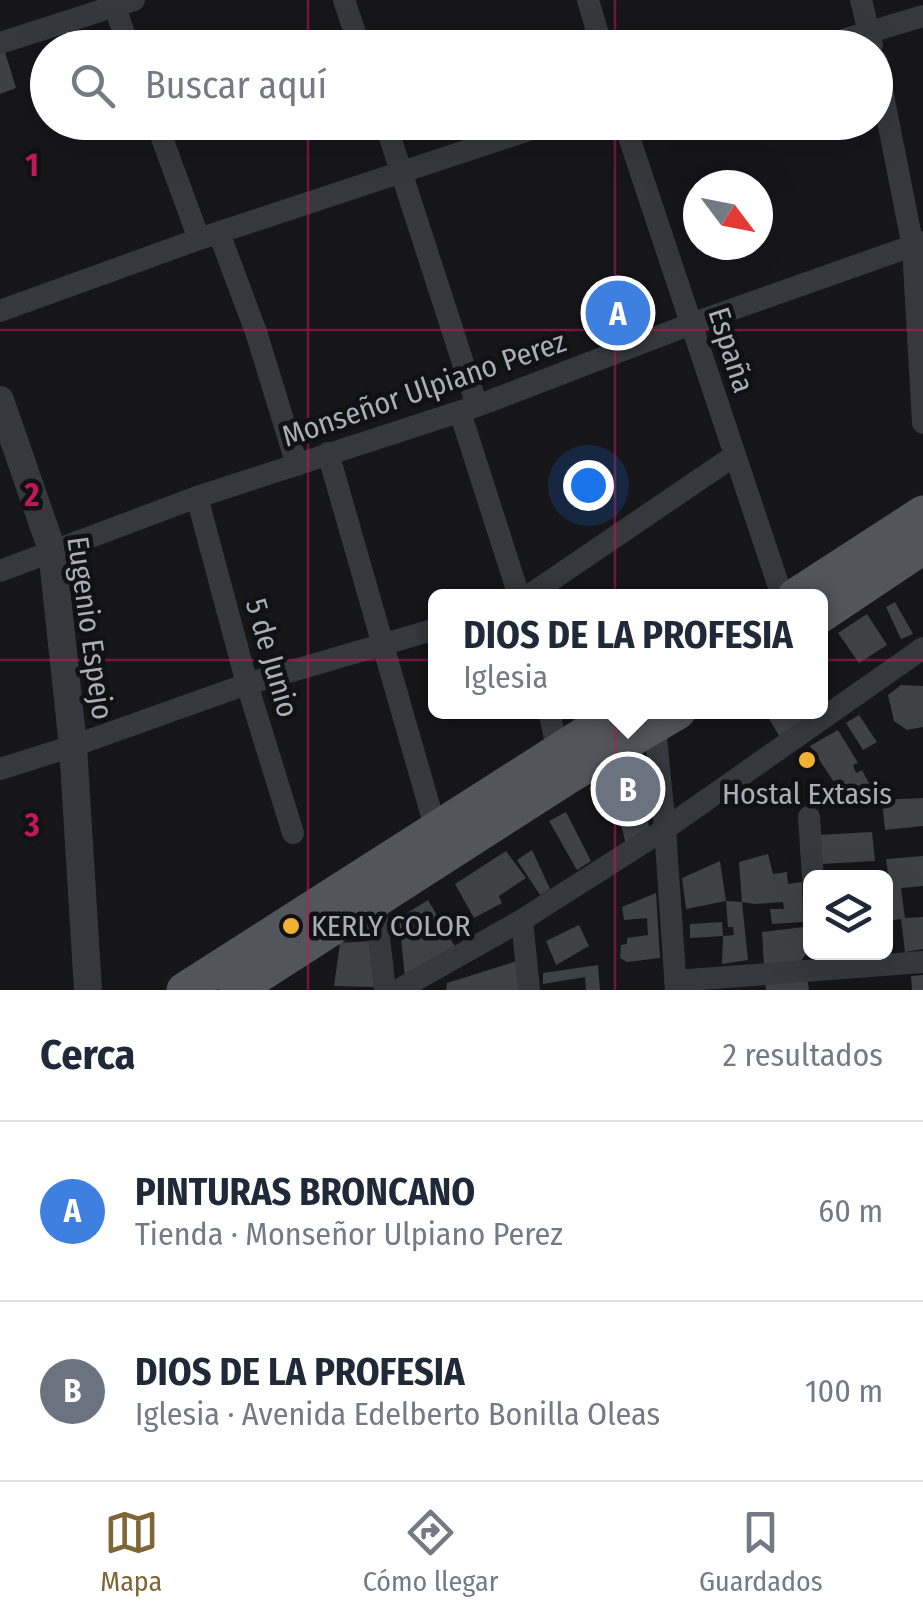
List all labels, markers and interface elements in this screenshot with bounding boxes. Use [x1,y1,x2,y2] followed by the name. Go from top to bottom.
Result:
[30,30,893,140] search box
[65,58,120,113] icon: search
[145,62,327,108] text: Buscar aquí
[25,146,39,184] text: 1
[683,170,773,260] north arrow
[586,276,650,350] pin: A
[700,303,762,397] street label: España
[277,323,571,454] street label: Monseñor Ulpiano Perez
[563,460,614,511] your location
[24,476,40,514] text: 2
[59,534,121,722] street label: Eugenio Espejo
[428,589,828,719] popup
[238,594,306,722] street label: 5 de Junio
[463,612,793,658] text: DIOS DE LA PROFESIA
[463,658,548,696] text: Iglesia
[796,749,818,771] marker: Hostal Extasis
[596,752,660,826] pin: B
[722,776,892,812] place label: Hostal Extasis
[23,806,40,844] text: 3
[803,870,893,960] map controls
[803,870,893,960] button: layers
[311,908,470,944] place label: KERLY COLOR
[280,915,302,937] marker: KERLY COLOR
[40,1030,135,1080] text: Cerca
[723,1036,883,1074] text: 2 resultados
[135,1169,475,1215] text: PINTURAS BRONCANO
[64,1192,81,1230] text: A
[818,1192,883,1230] text: 60 m
[135,1215,563,1253] text: Tienda · Monseñor Ulpiano Perez
[135,1349,465,1395] text: DIOS DE LA PROFESIA
[64,1372,81,1410] text: B
[805,1372,883,1410] text: 100 m
[135,1395,660,1433] text: Iglesia · Avenida Edelberto Bonilla Oleas
[100,1505,162,1598] tab: Mapa
[363,1505,499,1598] tab: Cómo llegar
[699,1505,823,1598] tab: Guardados

